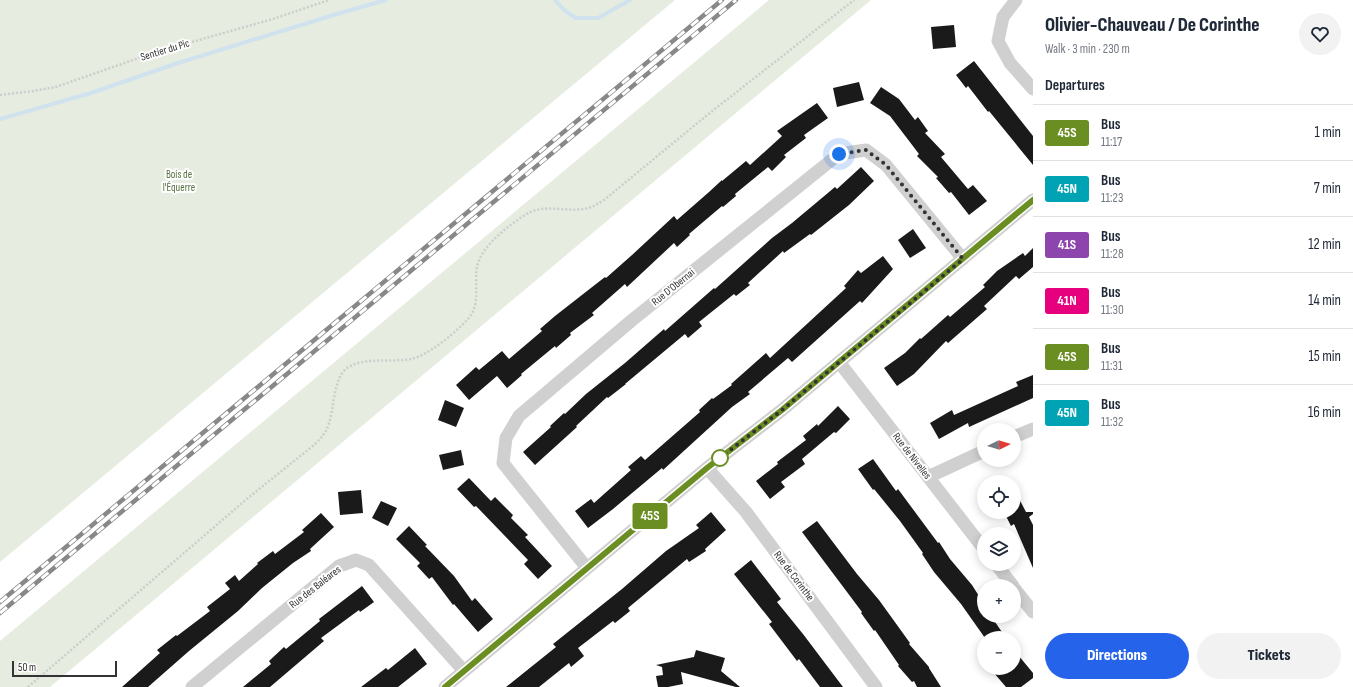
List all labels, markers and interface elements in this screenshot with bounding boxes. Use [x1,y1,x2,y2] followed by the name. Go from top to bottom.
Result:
[1299,13,1341,55] button: heart
[1045,14,1260,37] text: Olivier-Chauveau / De Corinthe
[139,36,191,64] street label: Sentier du Pic
[1045,41,1130,57] text: Walk · 3 min · 230 m
[1045,76,1105,95] text: Departures
[1101,115,1120,134] text: Bus
[1315,123,1341,142] text: 1 min
[1058,124,1077,141] text: 45S
[1101,134,1122,150] text: 11:17
[829,144,849,164] your location
[163,168,195,194] park label: Bois de l'Équerre
[1101,171,1120,190] text: Bus
[1314,179,1341,198] text: 7 min
[1057,180,1077,197] text: 45N
[1101,190,1123,206] text: 11:23
[1101,227,1120,246] text: Bus
[1308,235,1341,254] text: 12 min
[1058,236,1076,253] text: 41S
[1101,246,1124,262] text: 11:28
[649,266,697,308] street label: Rue D'Obernai
[1101,283,1120,302] text: Bus
[1308,291,1341,310] text: 14 min
[1057,292,1077,309] text: 41N
[1101,302,1124,318] text: 11:30
[1101,339,1120,358] text: Bus
[1309,347,1341,366] text: 15 min
[1058,348,1077,365] text: 45S
[1101,358,1123,374] text: 11:31
[1101,395,1120,414] text: Bus
[1308,403,1341,422] text: 16 min
[1057,404,1077,421] text: 45N
[1101,414,1123,430] text: 11:32
[977,423,1021,467] north arrow
[977,423,1021,675] map controls
[890,430,934,482] street label: Rue de Nivelles
[711,449,729,467] unlabelled marker
[977,475,1021,519] button: locate
[627,503,673,529] line badge: 45S
[641,507,660,524] text: 45S
[977,527,1021,571] button: layers
[771,549,817,603] street label: Rue de Corinthe
[287,563,343,611] street label: Rue des Baléares
[977,579,1021,623] button: +
[977,631,1021,675] button: −
[1045,633,1189,679] button: Directions
[1197,633,1341,679] button: Tickets
[12,659,117,678] scale bar
[18,661,36,674] text: 50 m

